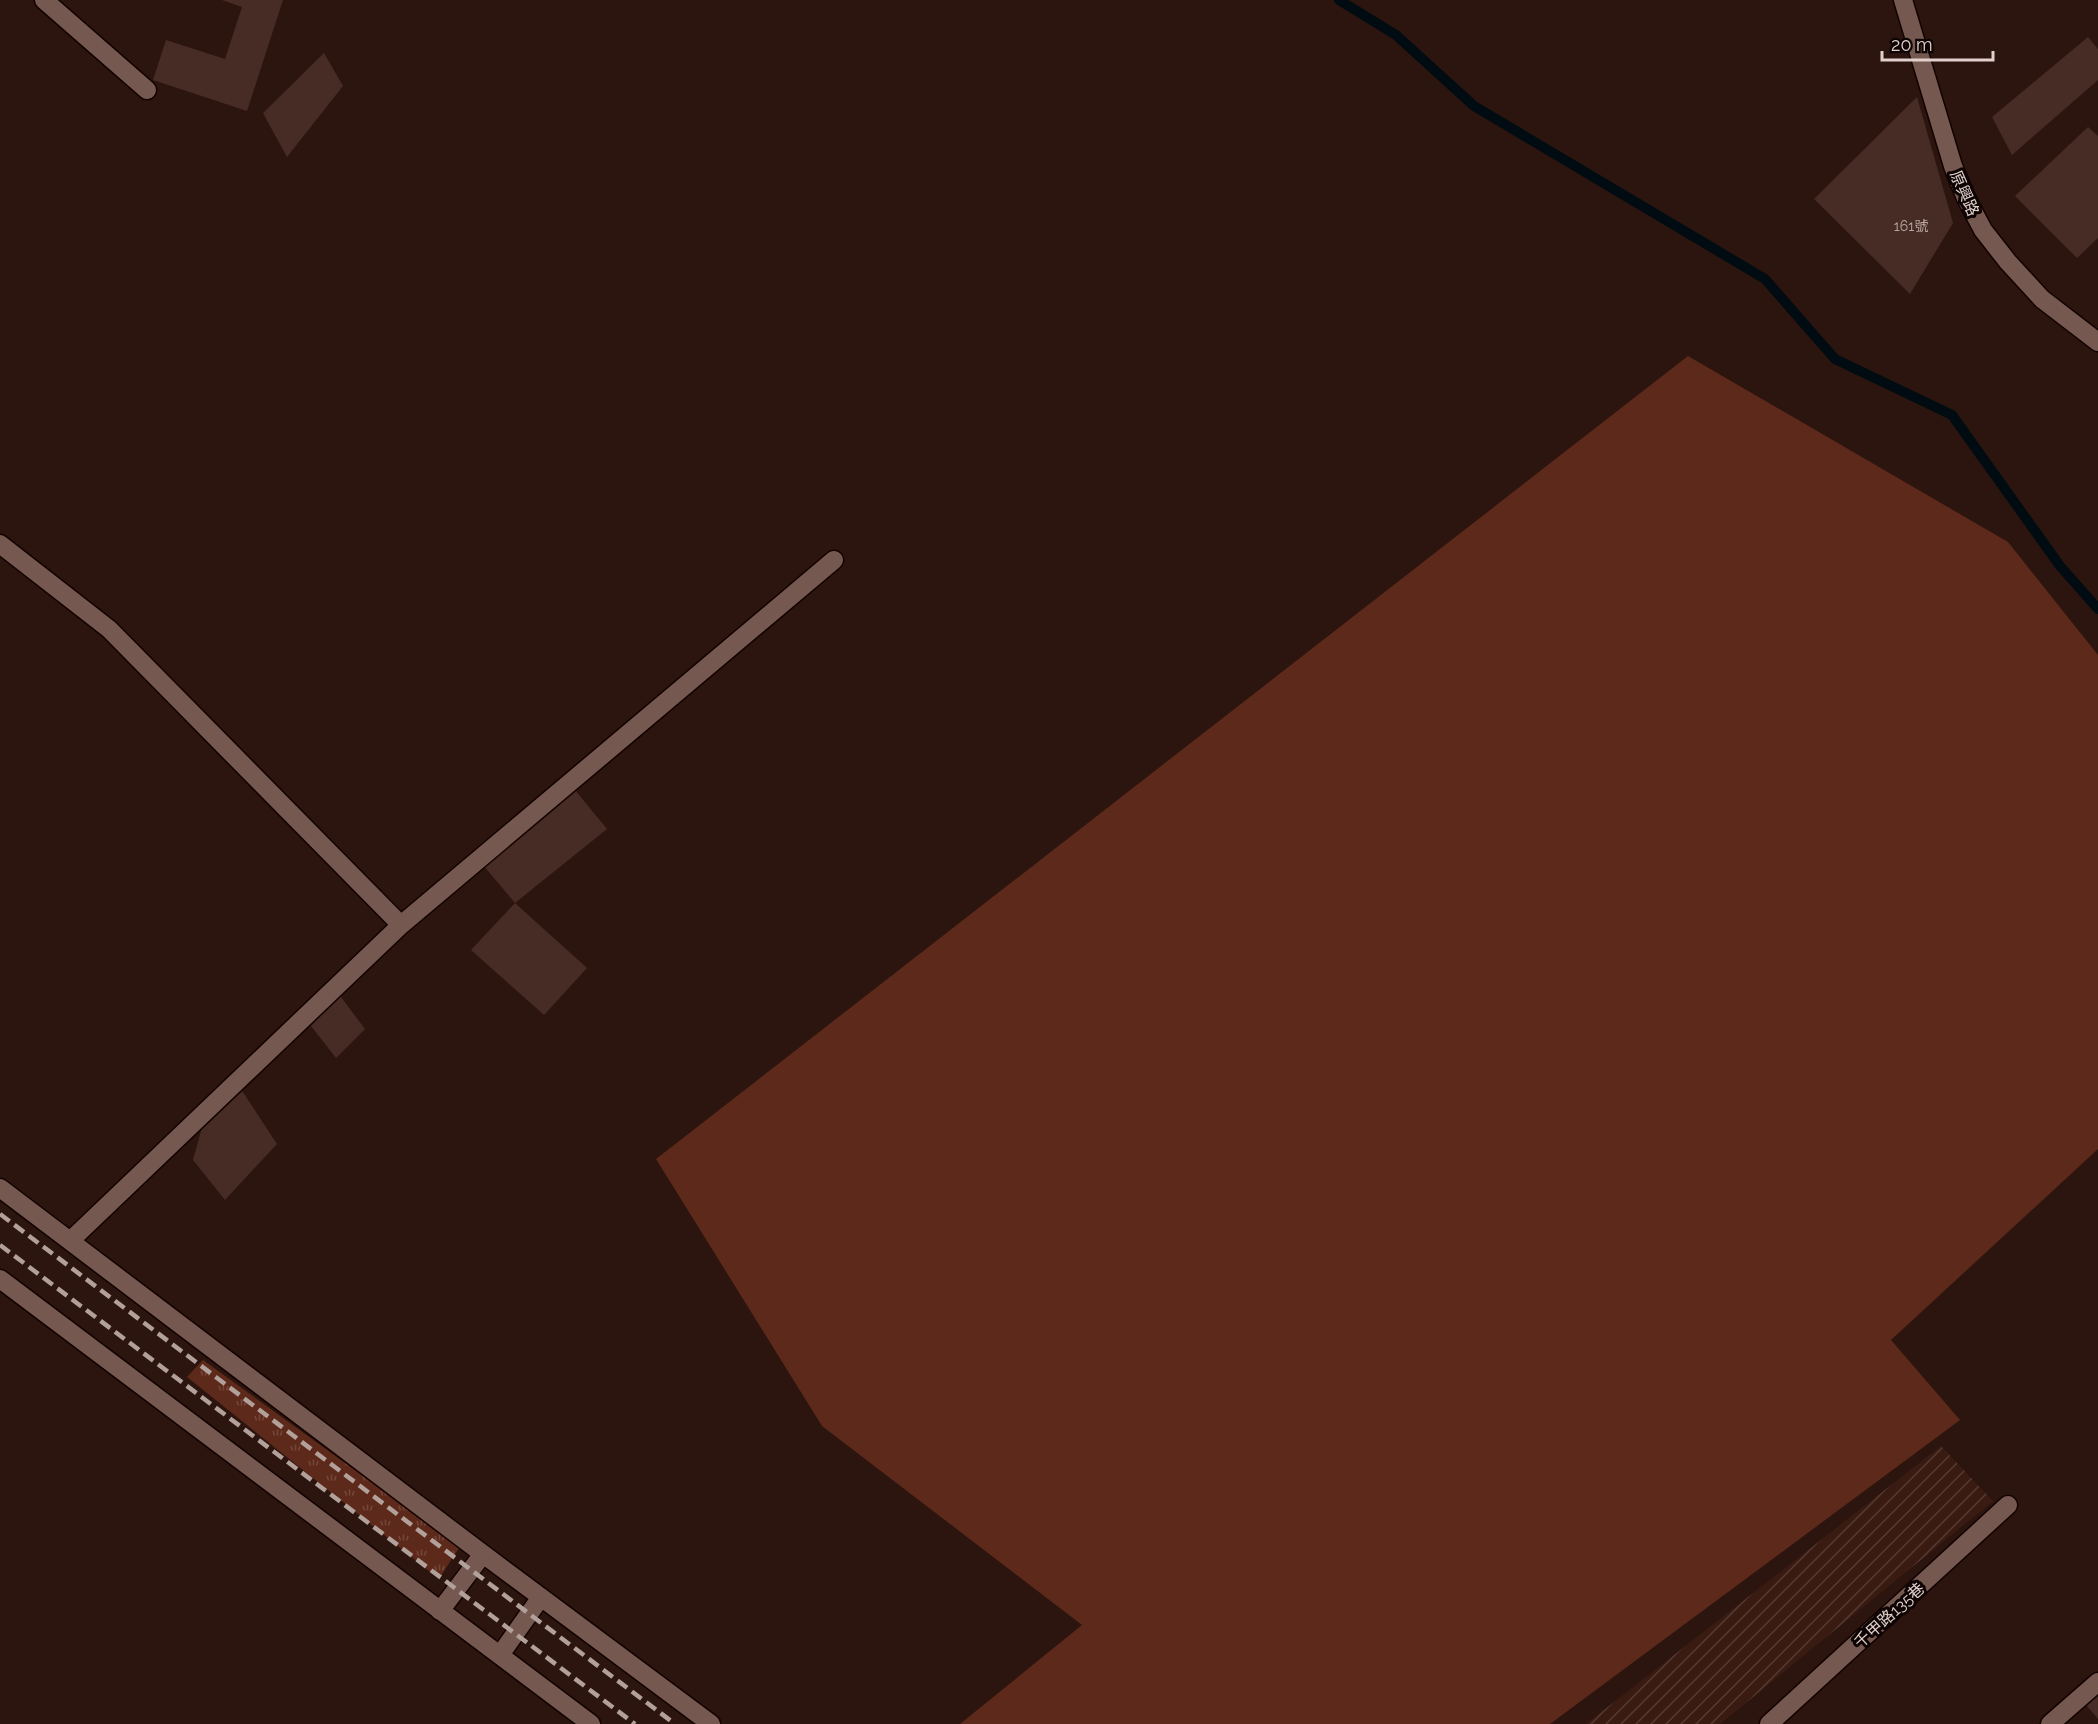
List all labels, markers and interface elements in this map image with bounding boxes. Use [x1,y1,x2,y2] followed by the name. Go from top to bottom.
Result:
[1882,24,1993,62] scale bar
[1891,34,1933,55] text: 20 m
[1946,167,1983,219] street label: 原興路
[1894,218,1928,234] house number: 161號
[1850,1579,1928,1652] street label: 千甲路135巷

